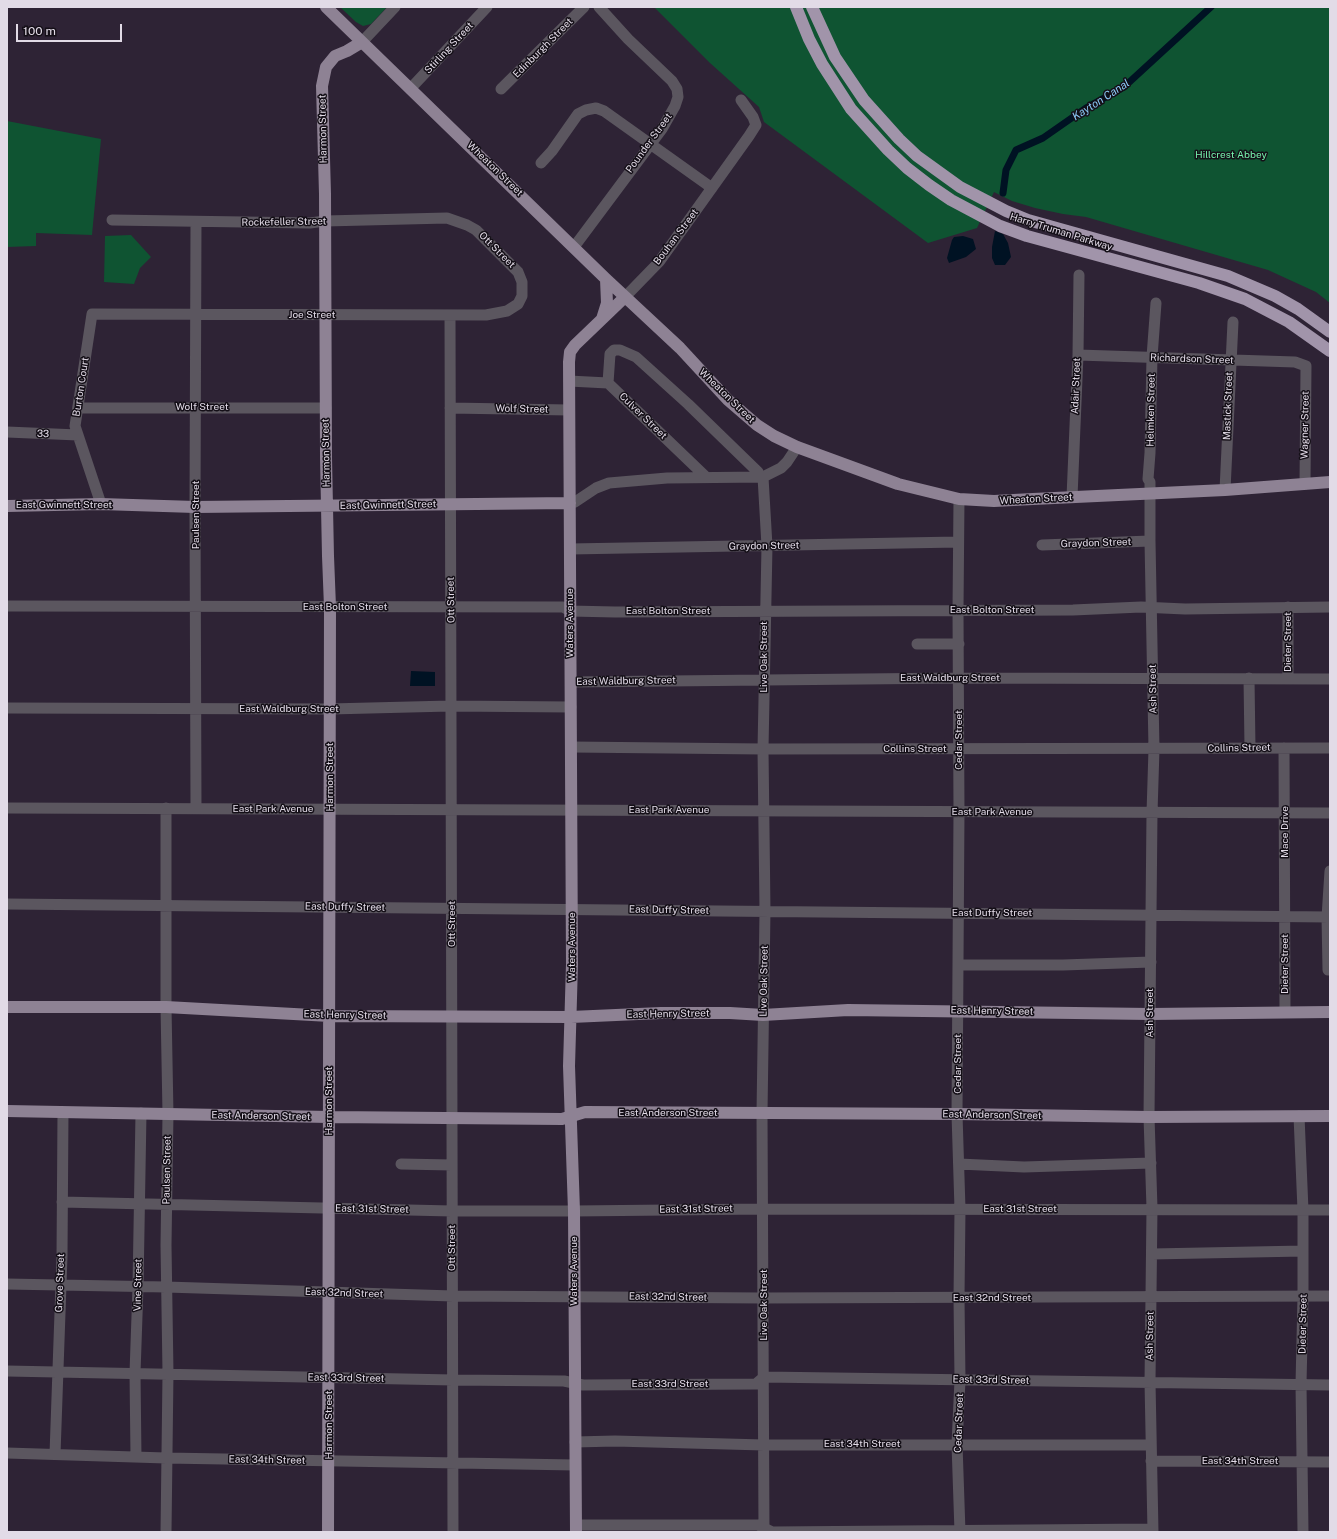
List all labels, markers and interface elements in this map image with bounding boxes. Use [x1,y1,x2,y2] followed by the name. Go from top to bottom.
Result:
[18,16,124,42] scale bar
[511,16,575,80] street label: Edinburgh Street
[422,20,476,76] street label: Stirling Street
[23,24,56,38] text: 100 m
[1070,77,1132,123] water label: Kayton Canal
[316,95,330,163] street label: Harmon Street
[623,111,675,175] street label: Pounder Street
[465,139,525,199] street label: Wheaton Street
[1195,149,1267,161] park label: Hillcrest Abbey
[651,207,701,267] street label: Bouhan Street
[1008,211,1114,253] street label: Harry Truman Parkway
[241,215,327,229] street label: Rockefeller Street
[476,229,518,271] street label: Ott Street
[289,309,335,321] street label: Joe Street
[1150,352,1234,366] street label: Richardson Street
[70,356,92,418] street label: Burton Court
[1069,358,1083,414] street label: Adair Street
[697,366,757,426] street label: Wheaton Street
[1221,372,1235,440] street label: Mastick Street
[1144,373,1158,447] street label: Helmken Street
[617,390,669,442] street label: Culver Street
[1298,391,1312,459] street label: Wagner Street
[175,401,229,413] street label: Wolf Street
[495,403,549,415] street label: Wolf Street
[319,419,333,487] street label: Harmon Street
[37,428,49,440] street label: 33
[190,481,202,549] street label: Paulsen Street
[999,491,1073,507] street label: Wheaton Street
[340,498,436,512] street label: East Gwinnett Street
[16,499,112,511] street label: East Gwinnett Street
[1060,536,1132,550] street label: Graydon Street
[729,539,799,553] street label: Graydon Street
[445,577,457,623] street label: Ott Street
[564,588,576,658] street label: Waters Avenue
[303,601,387,613] street label: East Bolton Street
[950,604,1034,616] street label: East Bolton Street
[626,605,710,617] street label: East Bolton Street
[1282,612,1294,672] street label: Dieter Street
[758,621,770,693] street label: Live Oak Street
[1147,664,1159,714] street label: Ash Street
[900,672,1000,684] street label: East Waldburg Street
[576,674,676,688] street label: East Waldburg Street
[239,703,339,715] street label: East Waldburg Street
[953,710,965,770] street label: Cedar Street
[1207,741,1271,755] street label: Collins Street
[324,743,336,811] street label: Harmon Street
[883,743,947,755] street label: Collins Street
[233,803,313,815] street label: East Park Avenue
[629,804,709,816] street label: East Park Avenue
[952,806,1032,818] street label: East Park Avenue
[1279,806,1291,858] street label: Mace Drive
[305,900,385,914] street label: East Duffy Street
[446,901,458,947] street label: Ott Street
[629,903,709,917] street label: East Duffy Street
[952,907,1032,919] street label: East Duffy Street
[566,912,578,982] street label: Waters Avenue
[1279,934,1291,994] street label: Dieter Street
[757,945,771,1017] street label: Live Oak Street
[1144,988,1156,1038] street label: Ash Street
[950,1004,1034,1018] street label: East Henry Street
[626,1007,710,1021] street label: East Henry Street
[303,1008,387,1022] street label: East Henry Street
[952,1034,964,1094] street label: Cedar Street
[323,1067,335,1135] street label: Harmon Street
[618,1107,718,1119] street label: East Anderson Street
[942,1108,1042,1122] street label: East Anderson Street
[211,1109,311,1123] street label: East Anderson Street
[160,1136,174,1204] street label: Paulsen Street
[335,1202,409,1216] street label: East 31st Street
[659,1202,733,1216] street label: East 31st Street
[983,1203,1057,1215] street label: East 31st Street
[446,1225,458,1271] street label: Ott Street
[568,1236,580,1306] street label: Waters Avenue
[53,1253,67,1313] street label: Grove Street
[132,1259,144,1311] street label: Vine Street
[758,1269,770,1341] street label: Live Oak Street
[305,1286,383,1300] street label: East 32nd Street
[629,1290,707,1304] street label: East 32nd Street
[953,1292,1031,1304] street label: East 32nd Street
[1296,1294,1310,1354] street label: Dieter Street
[1144,1311,1156,1361] street label: Ash Street
[307,1371,385,1385] street label: East 33rd Street
[952,1373,1030,1387] street label: East 33rd Street
[632,1378,708,1390] street label: East 33rd Street
[323,1391,335,1459] street label: Harmon Street
[952,1393,966,1453] street label: Cedar Street
[824,1438,900,1450] street label: East 34th Street
[229,1453,305,1467] street label: East 34th Street
[1202,1455,1278,1467] street label: East 34th Street

